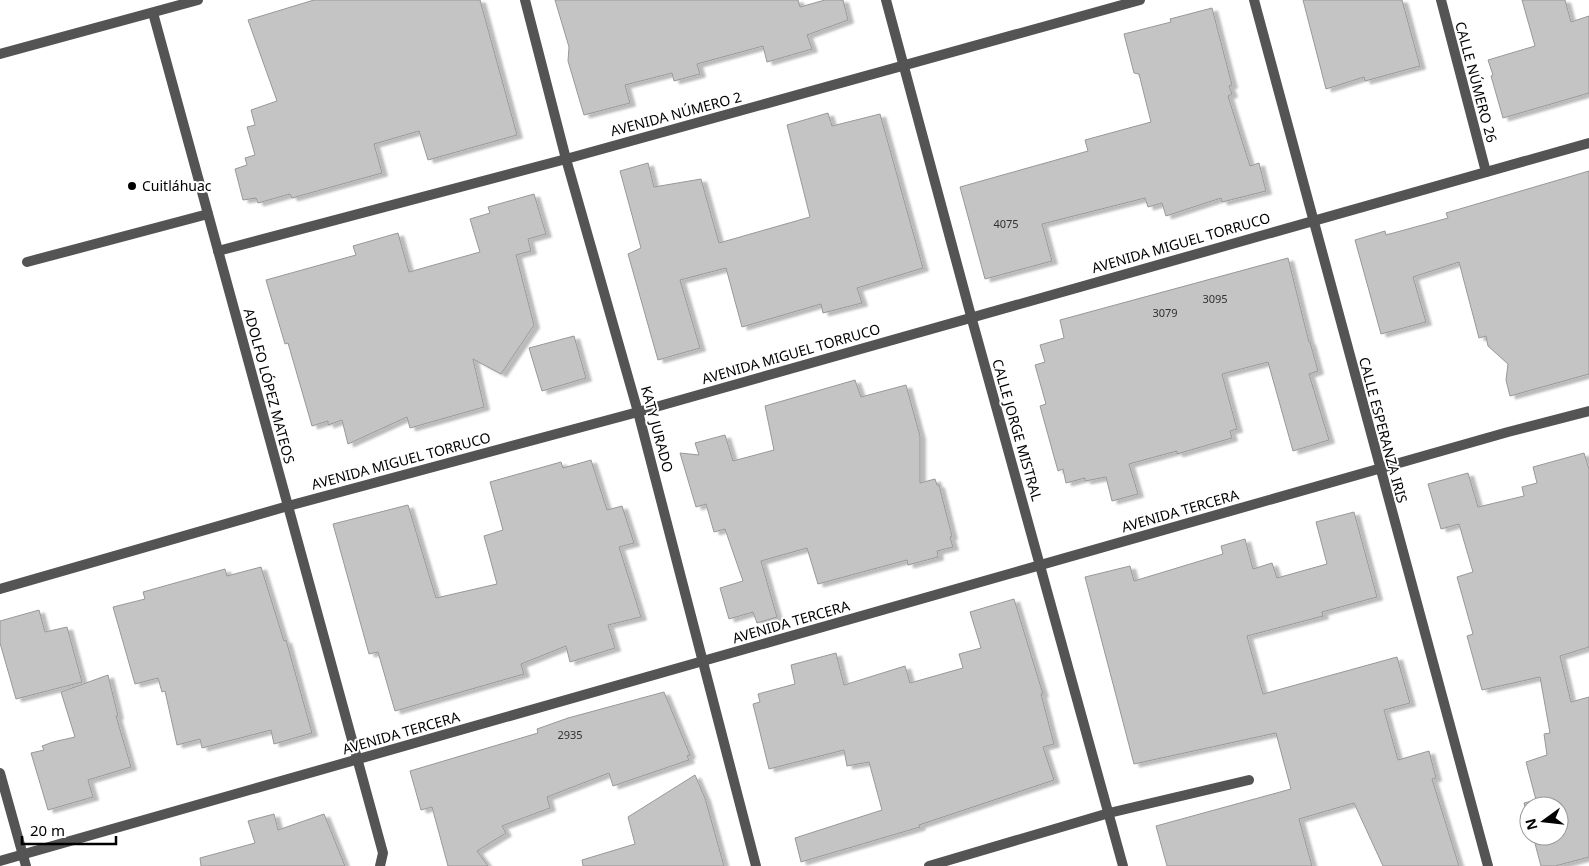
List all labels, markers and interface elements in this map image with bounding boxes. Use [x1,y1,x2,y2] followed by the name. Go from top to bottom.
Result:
[1451,19,1502,144] street label: CALLE NÚMERO 26
[608,87,744,140] street label: AVENIDA NÚMERO 2
[142,176,212,195] place label: Cuitláhuac
[126,180,138,192] marker: Cuitláhuac
[1089,208,1272,277] street label: AVENIDA MIGUEL TORRUCO
[993,216,1019,231] house number: 4075
[1202,291,1228,306] house number: 3095
[1152,305,1178,320] house number: 3079
[240,306,299,466] street label: ADOLFO LÓPEZ MATEOS
[699,319,882,388] street label: AVENIDA MIGUEL TORRUCO
[1355,355,1412,505] street label: CALLE ESPERANZA IRIS
[988,357,1047,503] street label: CALLE JORGE MISTRAL
[637,384,678,474] street label: KATY JURADO
[309,427,493,494] street label: AVENIDA MIGUEL TORRUCO
[1119,485,1241,536] street label: AVENIDA TERCERA
[730,596,852,647] street label: AVENIDA TERCERA
[340,707,462,758] street label: AVENIDA TERCERA
[557,727,583,742] house number: 2935
[1519,796,1569,846] north arrow
[22,814,116,846] scale bar
[1520,817,1542,832] text: N
[30,820,65,840] text: 20 m

